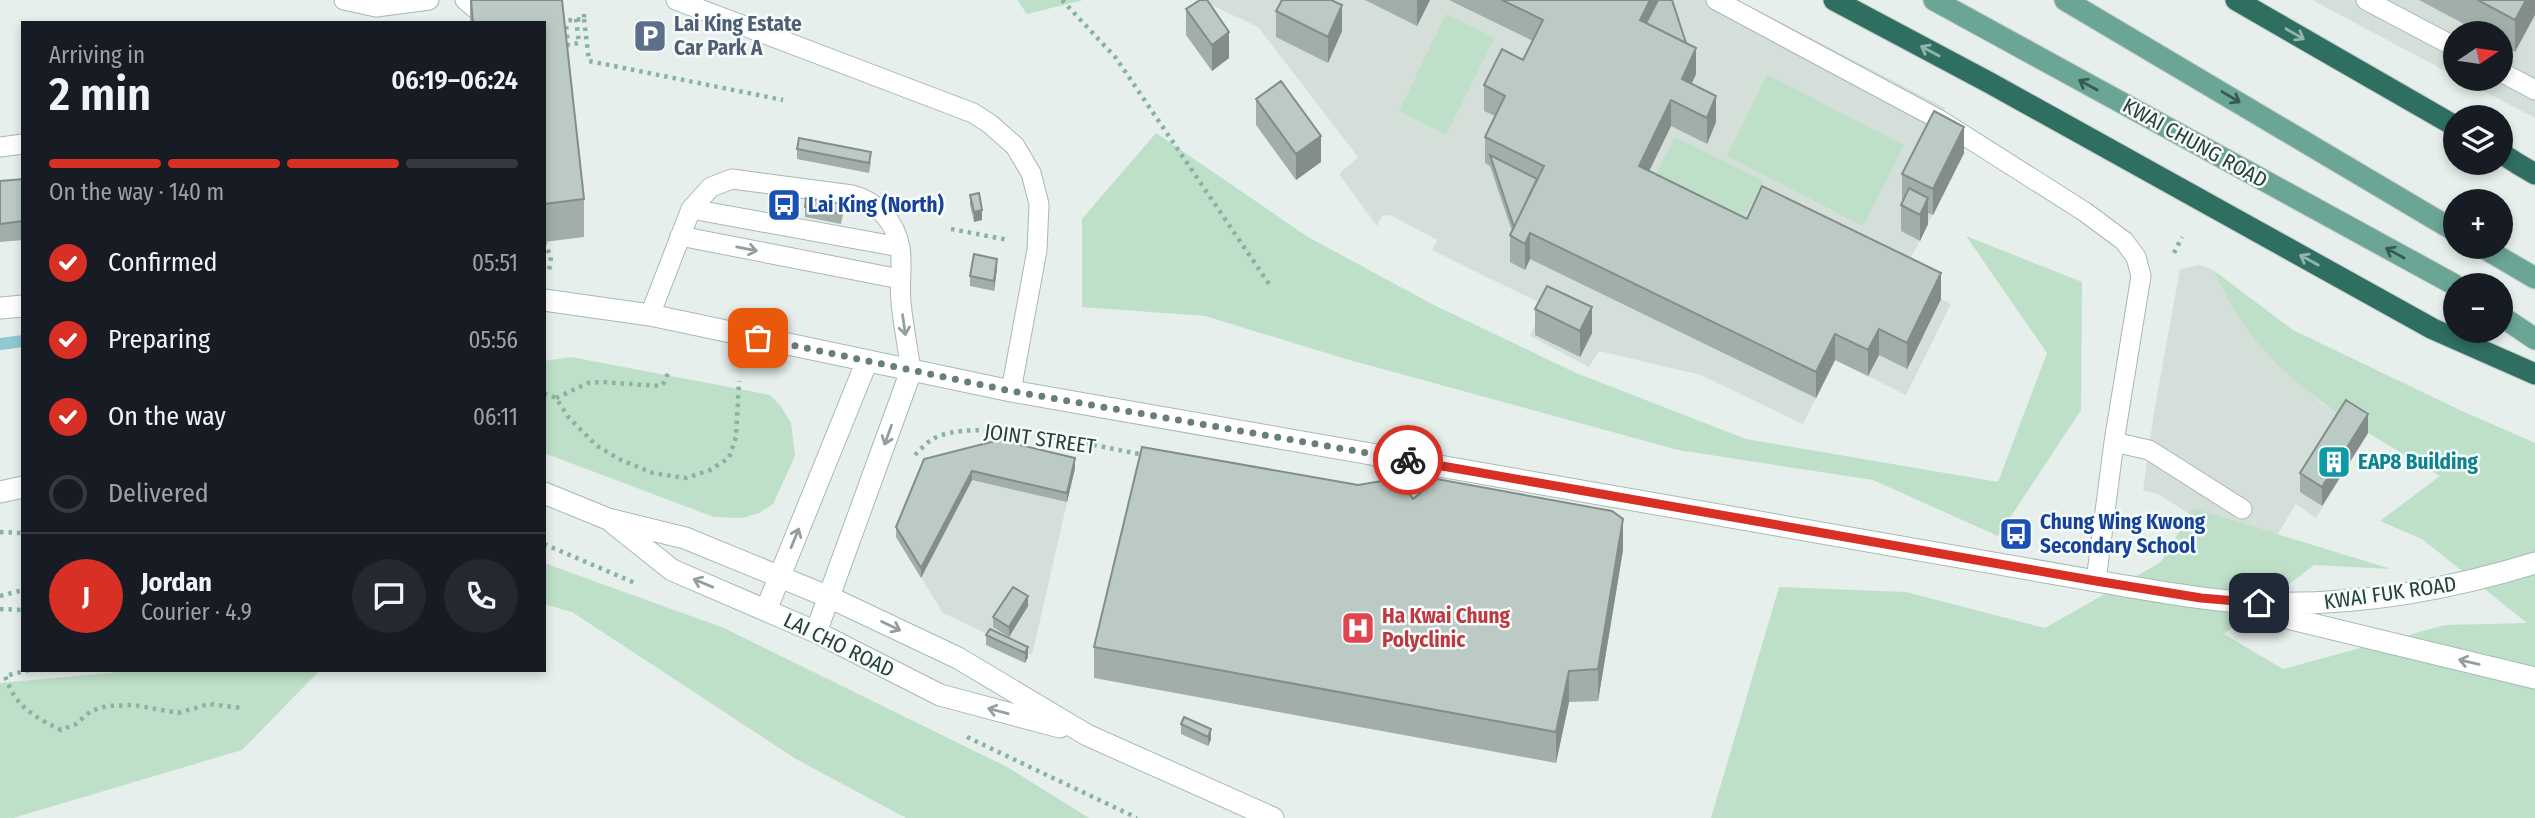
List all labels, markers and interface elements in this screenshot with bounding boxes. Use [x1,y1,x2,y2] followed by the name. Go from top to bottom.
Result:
[674,11,802,61] place label: Lai King Estate Car Park A
[631,17,669,55] parking icon: Lai King Estate Car Park A
[2443,21,2513,91] north arrow
[2443,21,2513,343] map controls
[2284,28,2305,41] one-way arrow
[49,41,145,69] text: Arriving in
[1920,43,1940,57] one-way arrow
[391,65,518,96] text: 06:19–06:24
[49,67,151,122] text: 2 min
[2079,78,2099,92] one-way arrow
[2221,90,2241,104] one-way arrow
[2118,93,2272,193] street label: KWAI CHUNG ROAD
[2443,105,2513,175] button: layers
[49,178,224,206] text: On the way · 140 m
[765,186,803,224] bus stop icon: Lai King (North)
[2443,189,2513,259] button: +
[808,192,944,218] place label: Lai King (North)
[735,243,758,257] one-way arrow
[49,244,87,282] icon: check
[2386,246,2406,260] one-way arrow
[108,247,218,278] text: Confirmed
[472,249,518,277] text: 05:51
[2299,253,2320,266] one-way arrow
[2443,273,2513,343] button: −
[728,308,788,368] pin
[898,313,911,336] one-way arrow
[739,319,777,357] icon: bag
[49,321,87,359] icon: check
[108,324,210,355] text: Preparing
[469,326,518,354] text: 05:56
[49,398,87,436] icon: check
[108,401,226,432] text: On the way
[473,403,518,431] text: 06:11
[983,418,1098,460] street label: JOINT STREET
[880,424,893,446] one-way arrow
[1373,425,1443,495] courier
[1389,441,1427,479] icon: bike
[2315,443,2353,481] building icon: EAP8 Building
[2358,449,2478,475] place label: EAP8 Building
[108,478,209,509] text: Delivered
[2040,509,2206,559] place label: Chung Wing Kwong Secondary School
[1997,515,2035,553] bus stop icon: Chung Wing Kwong Secondary School
[789,528,802,550] one-way arrow
[352,559,426,633] button: chat
[444,559,518,633] button: phone
[141,567,212,598] text: Jordan
[2322,571,2458,615] street label: KWAI FUK ROAD
[2229,573,2289,633] pin
[693,576,715,589] one-way arrow
[82,581,90,612] text: J
[2240,584,2278,622] icon: home
[141,598,252,626] text: Courier · 4.9
[1382,603,1511,653] place label: Ha Kwai Chung Polyclinic
[779,607,899,683] street label: LAI CHO ROAD
[1339,609,1377,647] hospital icon: Ha Kwai Chung Polyclinic
[880,620,901,634] one-way arrow
[2458,655,2481,668] one-way arrow
[987,703,1009,716] one-way arrow

